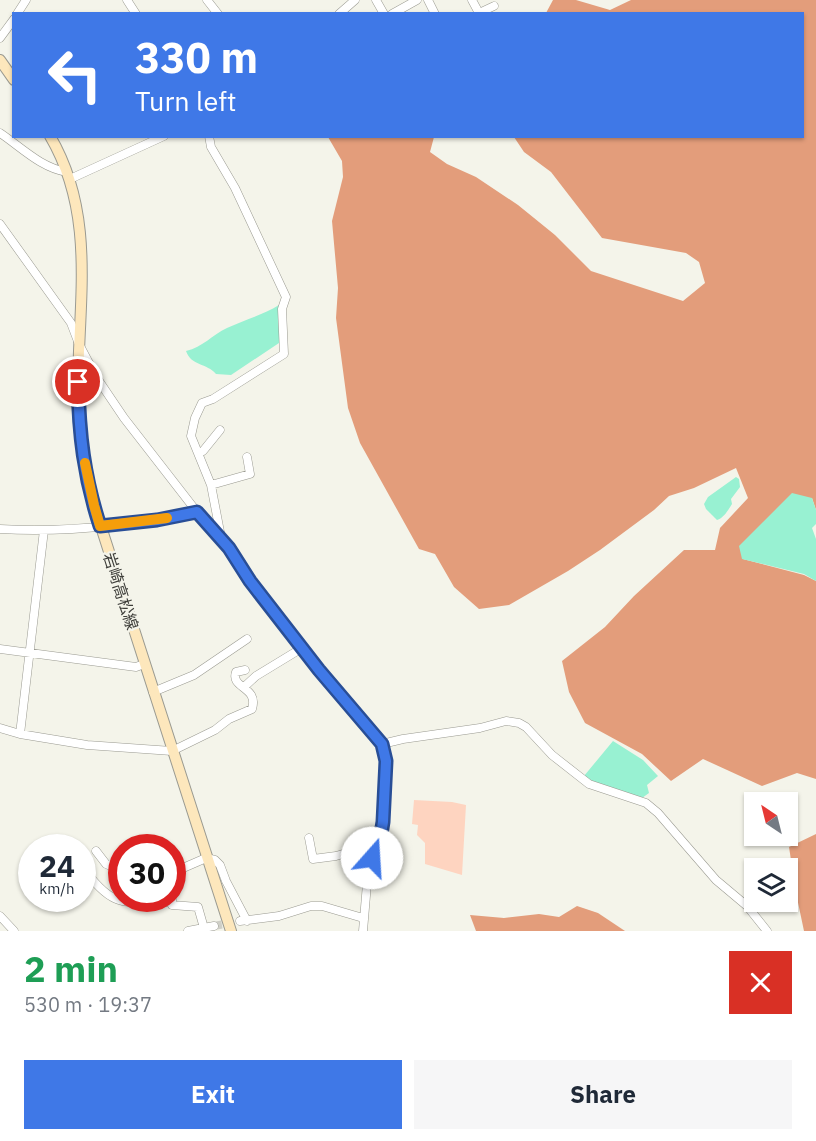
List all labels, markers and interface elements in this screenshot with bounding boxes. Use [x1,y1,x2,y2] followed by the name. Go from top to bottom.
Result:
[135,30,258,85] text: 330 m
[36,36,114,114] icon: left
[135,83,236,118] text: Turn left
[52,356,103,407] pin
[61,365,94,398] icon: arrive
[99,550,143,632] street label: 岩崎高松線
[744,792,798,846] north arrow
[744,792,798,912] map controls
[340,826,404,890] position arrow
[108,834,186,912] speed limit sign: 30
[39,846,75,885] text: 24
[744,858,798,912] button: layers
[39,879,75,898] text: km/h
[24,945,118,992] text: 2 min
[729,951,792,1014] button: close
[24,991,152,1018] text: 530 m · 19:37
[24,1060,402,1129] button: Exit
[414,1060,792,1129] button: Share

